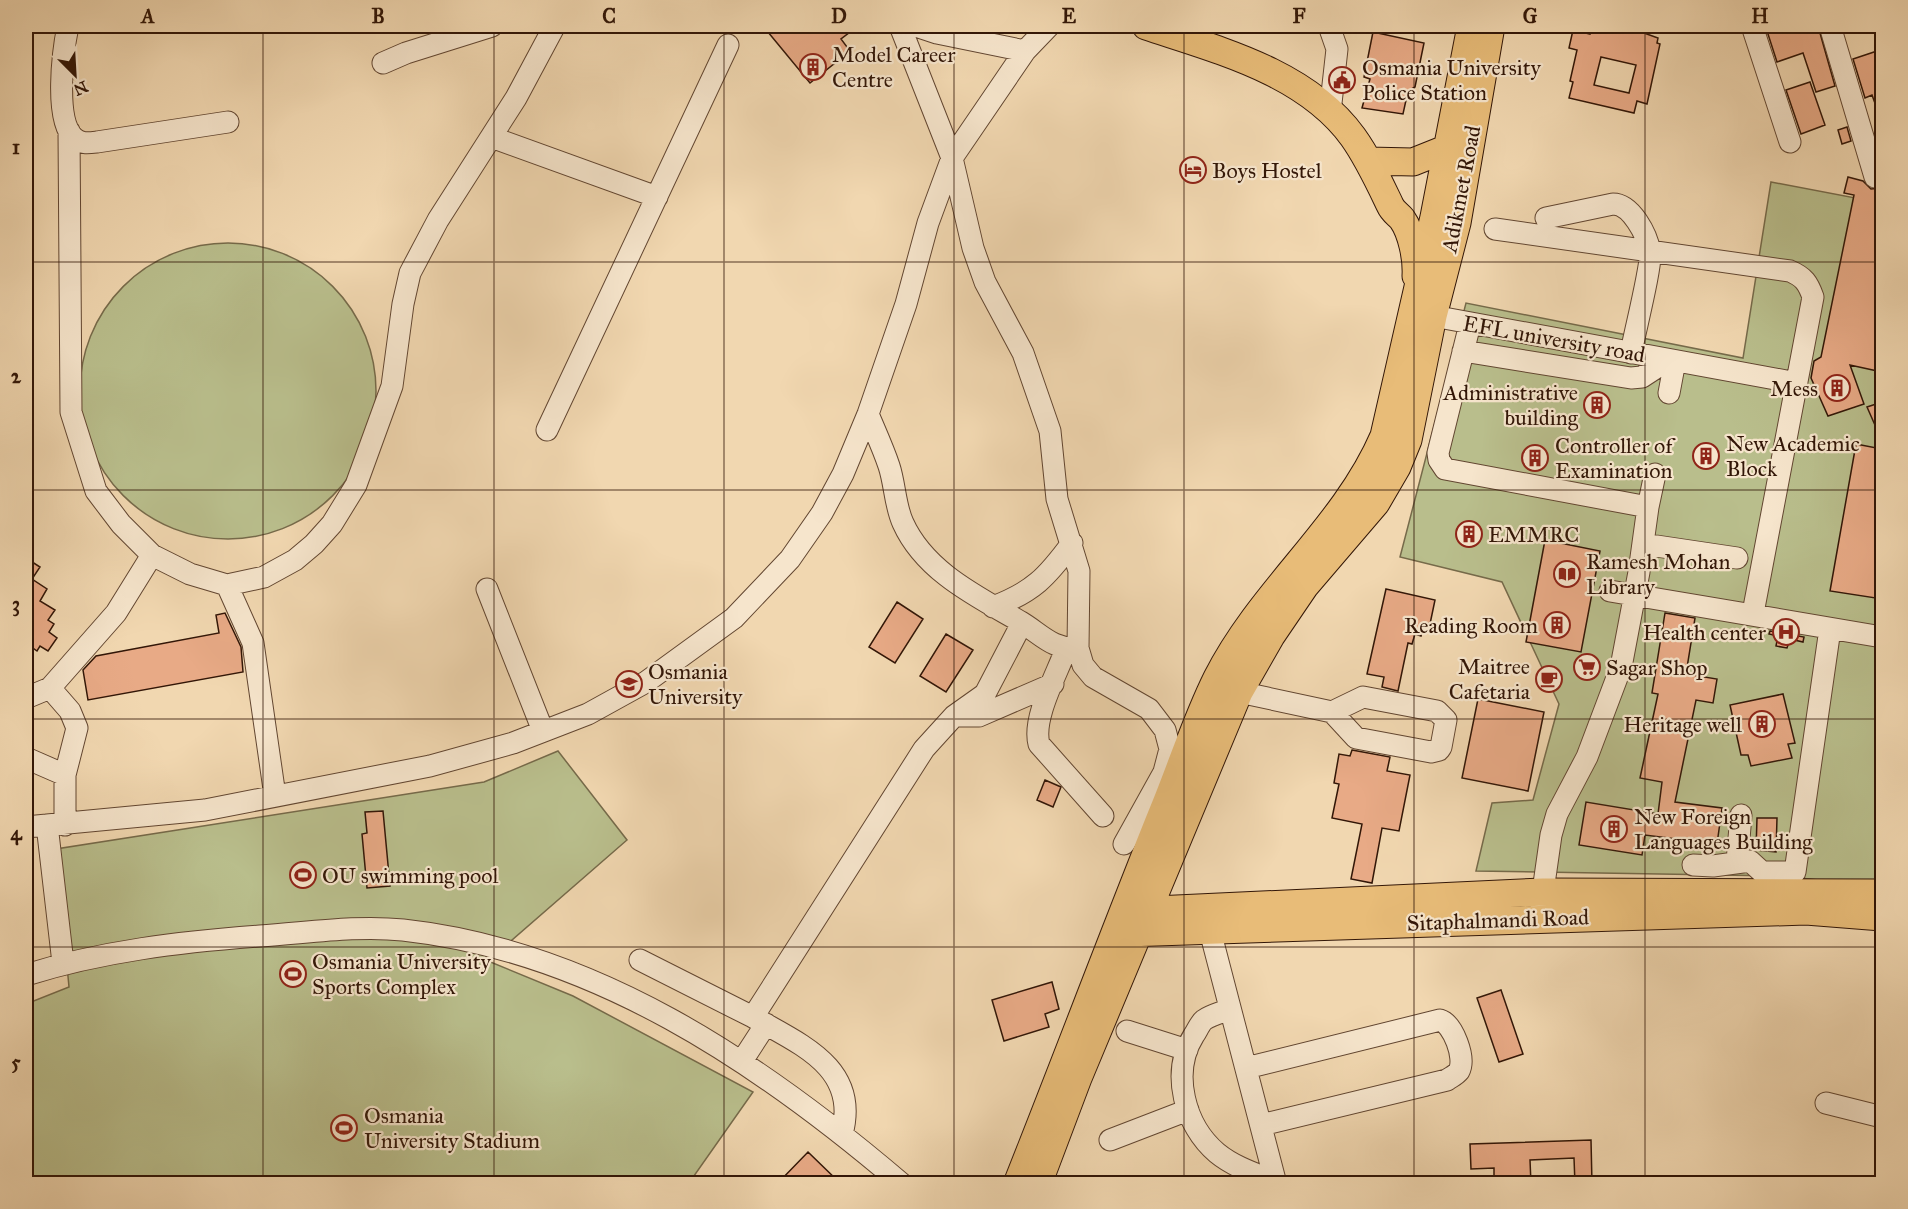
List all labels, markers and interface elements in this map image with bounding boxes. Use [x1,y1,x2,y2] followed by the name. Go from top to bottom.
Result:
[139,4,155,28] text: A
[371,4,385,28] text: B
[602,4,616,28] text: C
[831,4,847,28] text: D
[1062,4,1077,28] text: E
[1292,4,1306,28] text: F
[1523,4,1538,28] text: G
[1751,4,1769,28] text: H
[832,41,956,93] place label: Model Career Centre
[45,45,105,105] north arrow
[798,52,828,82] building icon: Model Career Centre
[1362,54,1542,106] place label: Osmania University Police Station
[1327,65,1357,95] public building icon: Osmania University Police Station
[70,77,91,100] text: N
[1435,123,1487,256] street label: Adikmet Road
[12,135,20,159] text: 1
[1178,155,1208,185] hotel icon: Boys Hostel
[1212,157,1322,184] place label: Boys Hostel
[1461,310,1647,368] street label: EFL university road
[11,364,22,388] text: 2
[1822,373,1852,403] building icon: Mess
[1770,375,1818,402] place label: Mess
[1442,379,1579,431] place label: Administrative building
[1582,390,1612,420] building icon: Administrative building
[1726,430,1860,482] place label: New Academic Block
[1555,432,1676,484] place label: Controller of Examination
[1691,441,1721,471] building icon: New Academic Block
[1520,443,1550,473] building icon: Controller of Examination
[1454,519,1484,549] building icon: EMMRC
[1488,521,1579,548] place label: EMMRC
[1586,548,1730,600] place label: Ramesh Mohan Library
[1552,559,1582,589] library icon: Ramesh Mohan Library
[12,592,20,617] text: 3
[1542,610,1572,640] building icon: Reading Room
[1404,612,1539,639] place label: Reading Room
[1771,617,1801,647] hospital icon: Health center
[1643,619,1767,646] place label: Health center
[1572,652,1602,682] supermarket icon: Sagar Shop
[1449,653,1531,705] place label: Maitree Cafetaria
[1606,654,1708,681] place label: Sagar Shop
[648,658,743,710] place label: Osmania University
[1534,664,1564,694] cafe icon: Maitree Cafetaria
[614,669,644,699] school or university icon: Osmania University
[1747,709,1777,739] building icon: Heritage well
[1623,711,1742,738] place label: Heritage well
[1634,803,1813,855] place label: New Foreign Languages Building
[1599,814,1629,844] building icon: New Foreign Languages Building
[10,821,22,846] text: 4
[288,860,318,890] sports icon: OU swimming pool
[322,862,498,889] place label: OU swimming pool
[1406,903,1590,937] street label: Sitaphalmandi Road
[312,948,492,1000] place label: Osmania University Sports Complex
[278,959,308,989] sports icon: Osmania University Sports Complex
[11,1050,21,1074] text: 5
[364,1102,540,1154] place label: Osmania University Stadium
[329,1113,359,1143] sports icon: Osmania University Stadium

